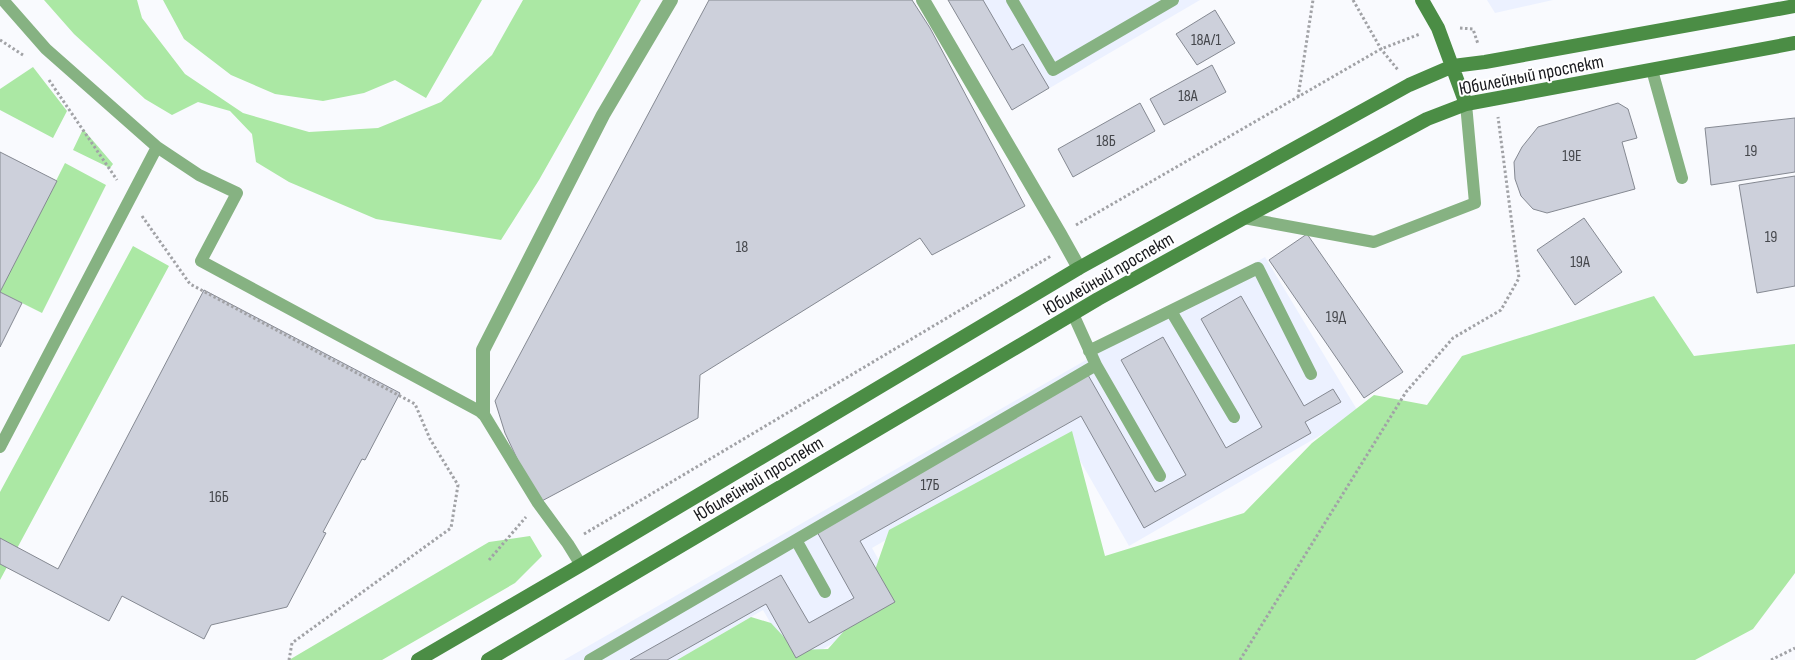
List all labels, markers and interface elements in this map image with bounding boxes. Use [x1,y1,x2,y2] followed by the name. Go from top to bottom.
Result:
[1191,31,1221,50] house number: 18А/1
[1457,50,1606,101] street label: Юбилейный проспект
[1178,87,1198,106] house number: 18А
[1096,132,1116,151] house number: 18Б
[1745,142,1757,161] house number: 19
[1562,147,1582,166] house number: 19Е
[1039,228,1178,321] street label: Юбилейный проспект
[1765,228,1777,247] house number: 19
[736,238,748,257] house number: 18
[1570,253,1590,272] house number: 19А
[1326,308,1347,327] house number: 19Д
[690,432,828,527] street label: Юбилейный проспект
[920,476,940,495] house number: 17Б
[209,488,229,507] house number: 16Б

